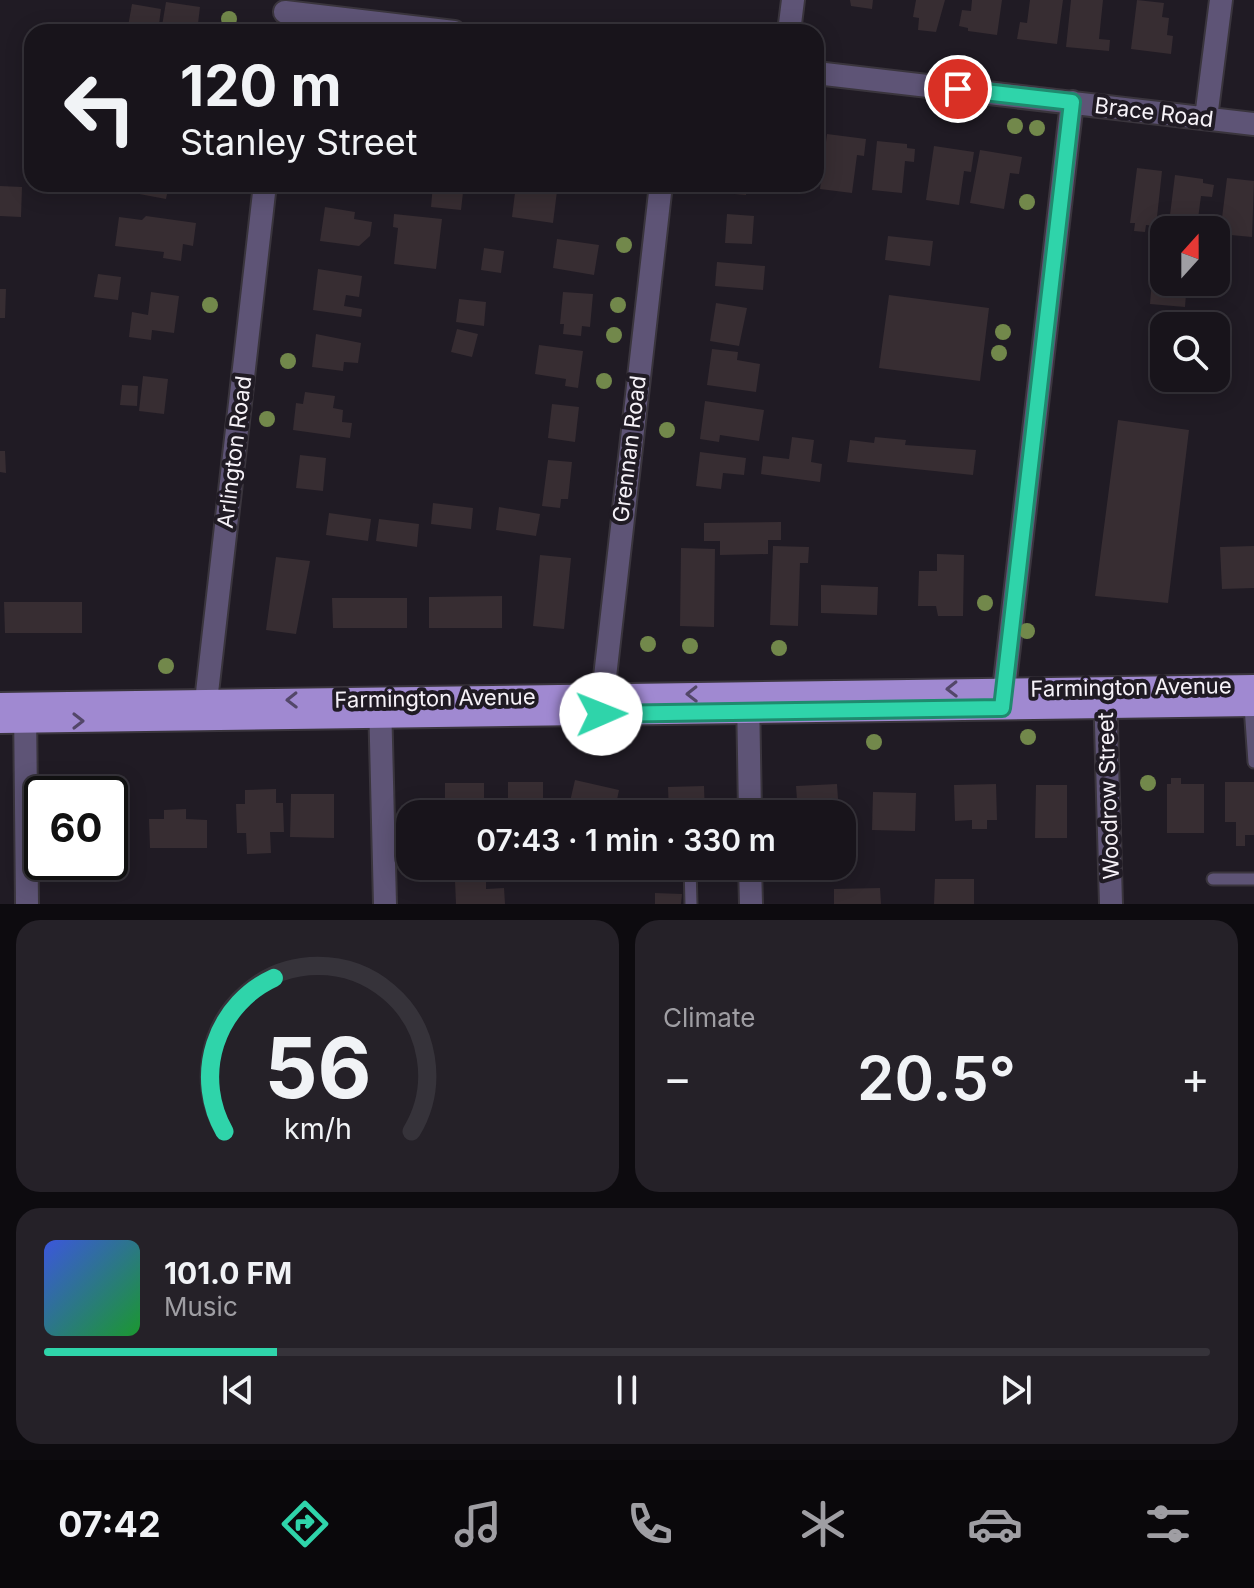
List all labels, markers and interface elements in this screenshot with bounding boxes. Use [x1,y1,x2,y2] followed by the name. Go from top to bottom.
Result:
[180,52,342,120] text: 120 m
[924,55,992,123] pin
[48,56,152,160] icon: left
[936,67,980,111] icon: arrive
[1093,92,1215,132] street label: Brace Road
[180,120,417,164] text: Stanley Street
[1150,216,1230,296] north arrow
[1150,216,1230,392] map controls
[1150,312,1230,392] button: search
[212,374,256,530] street label: Arlington Road
[607,374,651,524] street label: Grennan Road
[559,672,643,756] position arrow
[1030,672,1232,702] street label: Farmington Avenue
[945,680,958,698] one-way arrow
[334,683,536,713] street label: Farmington Avenue
[685,685,698,703] one-way arrow
[285,691,298,709] one-way arrow
[72,712,85,730] one-way arrow
[1092,712,1124,880] street label: Woodrow Street
[24,776,128,880] speed limit sign: 60
[476,822,776,858] text: 07:43 · 1 min · 330 m
[663,1002,755,1033] text: Climate
[264,1017,371,1118] text: 56
[857,1042,1016,1114] text: 20.5°
[663,1051,692,1105] text: −
[1181,1051,1210,1105] text: +
[284,1111,351,1146] text: km/h
[164,1255,292,1291] text: 101.0 FM
[164,1291,238,1322] text: Music
[216,1368,260,1412] icon: previous
[605,1368,649,1412] icon: pause
[994,1368,1038,1412] icon: next
[277,1496,333,1552] icon: directions
[450,1496,506,1552] icon: music
[622,1496,678,1552] icon: phone
[795,1496,851,1552] icon: climate
[967,1496,1023,1552] icon: car
[1140,1496,1196,1552] icon: filters
[58,1502,161,1546] text: 07:42

